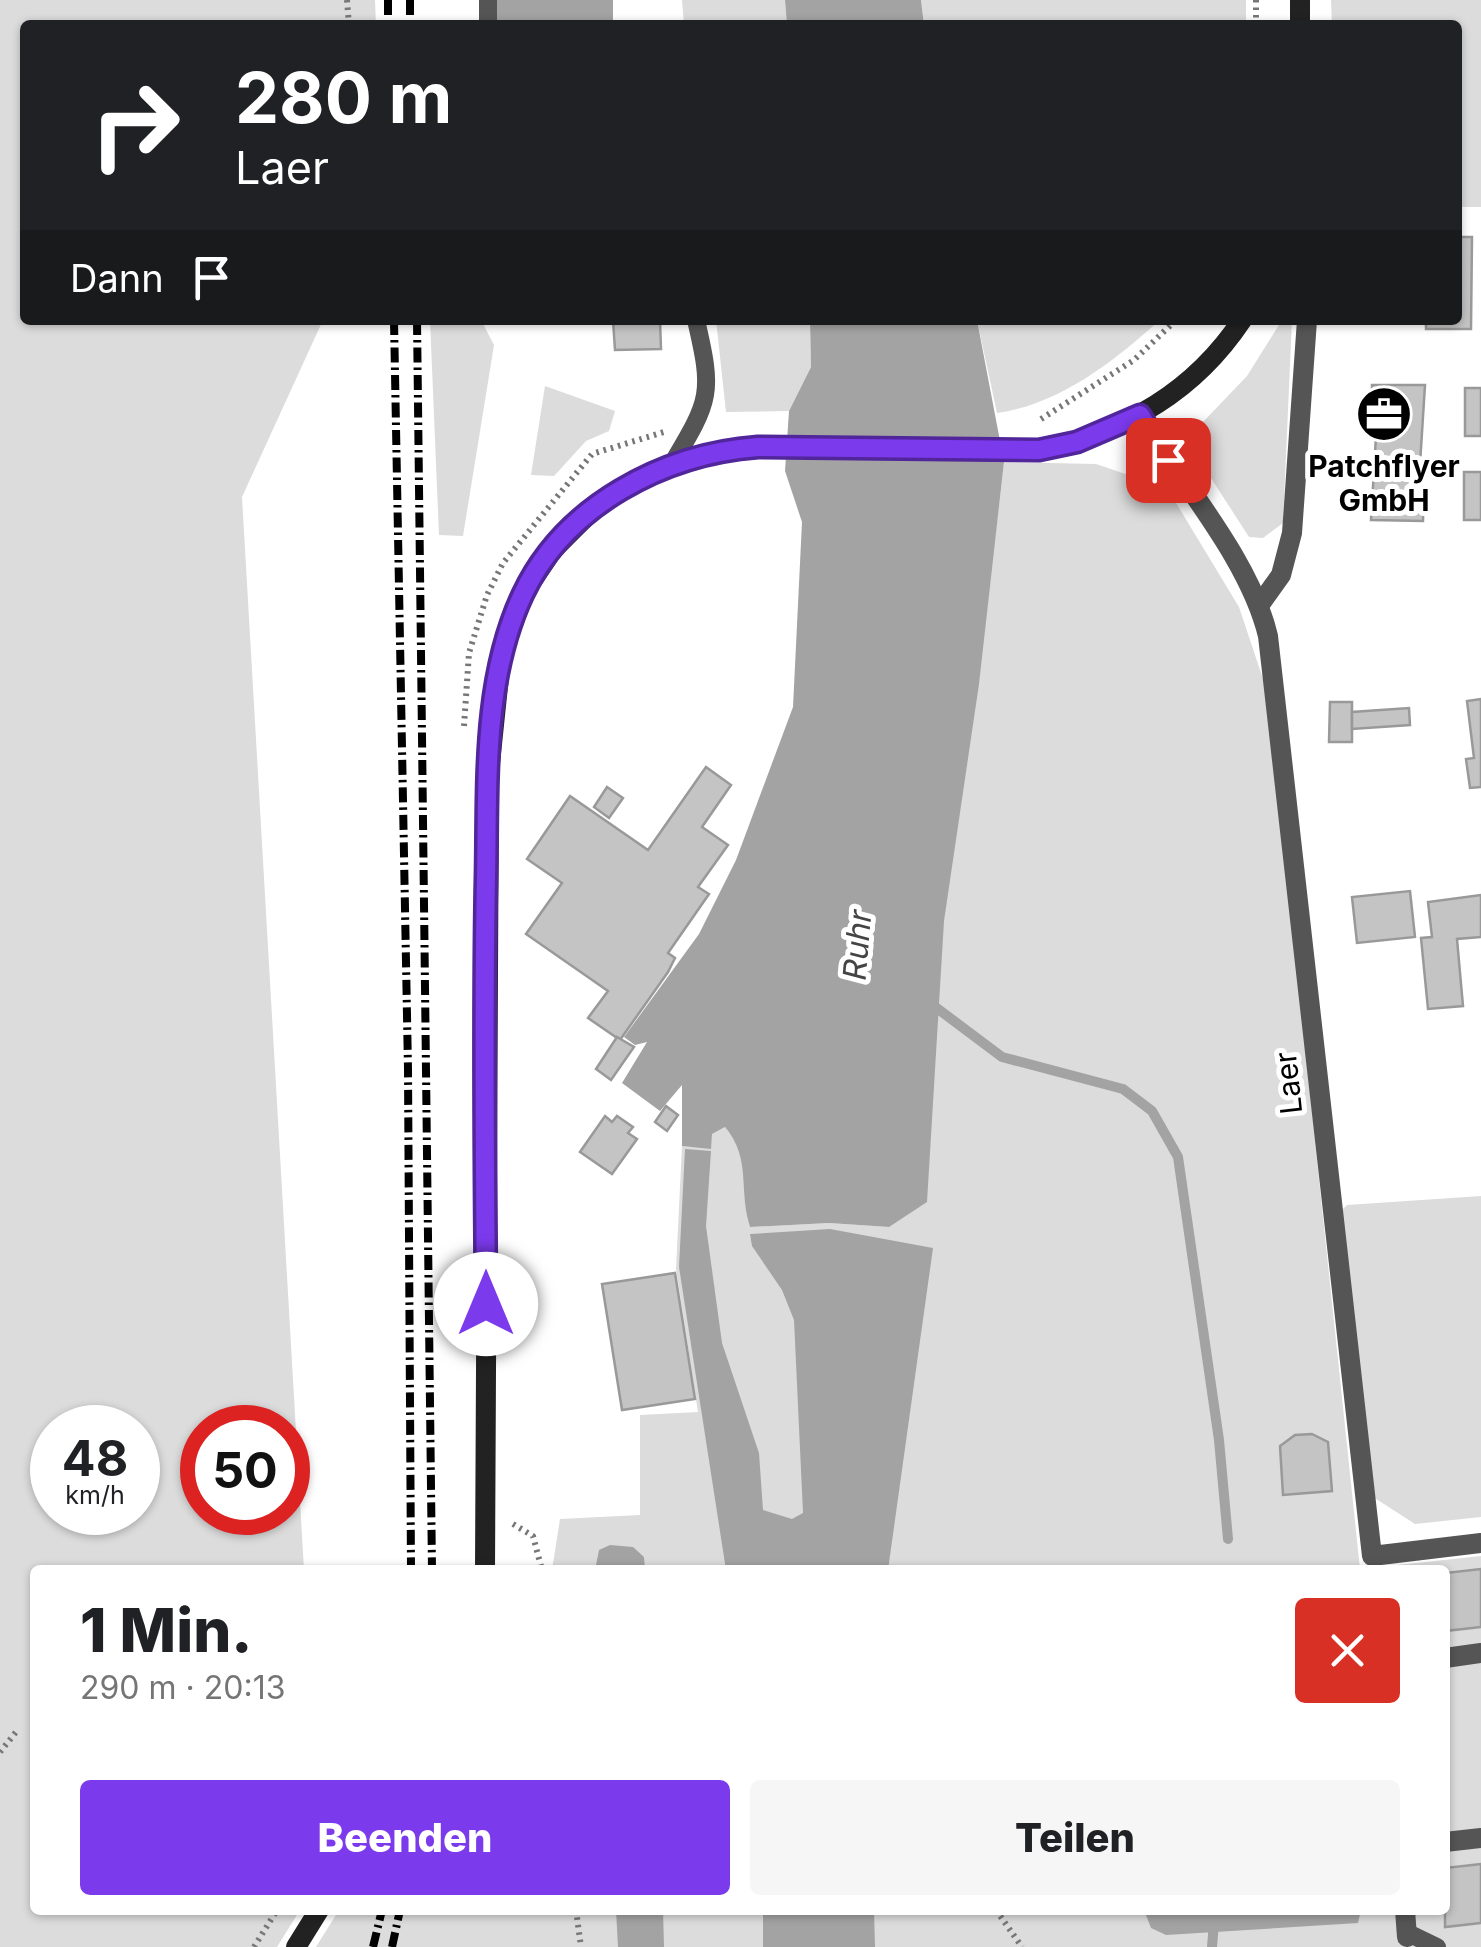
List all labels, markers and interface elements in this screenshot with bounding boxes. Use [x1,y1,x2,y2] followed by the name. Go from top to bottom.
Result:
[235,55,452,140] text: 280 m
[70,60,200,190] icon: right
[235,140,329,195] text: Laer
[184,250,239,305] icon: arrive
[70,255,164,301] text: Dann
[1354,384,1414,444] office icon: Patchflyer GmbH
[1126,418,1211,503] pin
[1141,433,1196,488] icon: arrive
[1308,448,1460,518] place label: Patchflyer GmbH
[835,907,880,982] water label: Ruhr
[1267,1050,1309,1116] street label: Laer
[434,1252,538,1356] position arrow
[180,1405,310,1535] speed limit sign: 50
[62,1428,128,1488] text: 48
[65,1480,125,1510] text: km/h
[80,1594,252,1666] text: 1 Min.
[1295,1598,1400,1703] button: close
[80,1668,286,1707] text: 290 m · 20:13
[80,1780,730,1895] button: Beenden
[750,1780,1400,1895] button: Teilen

